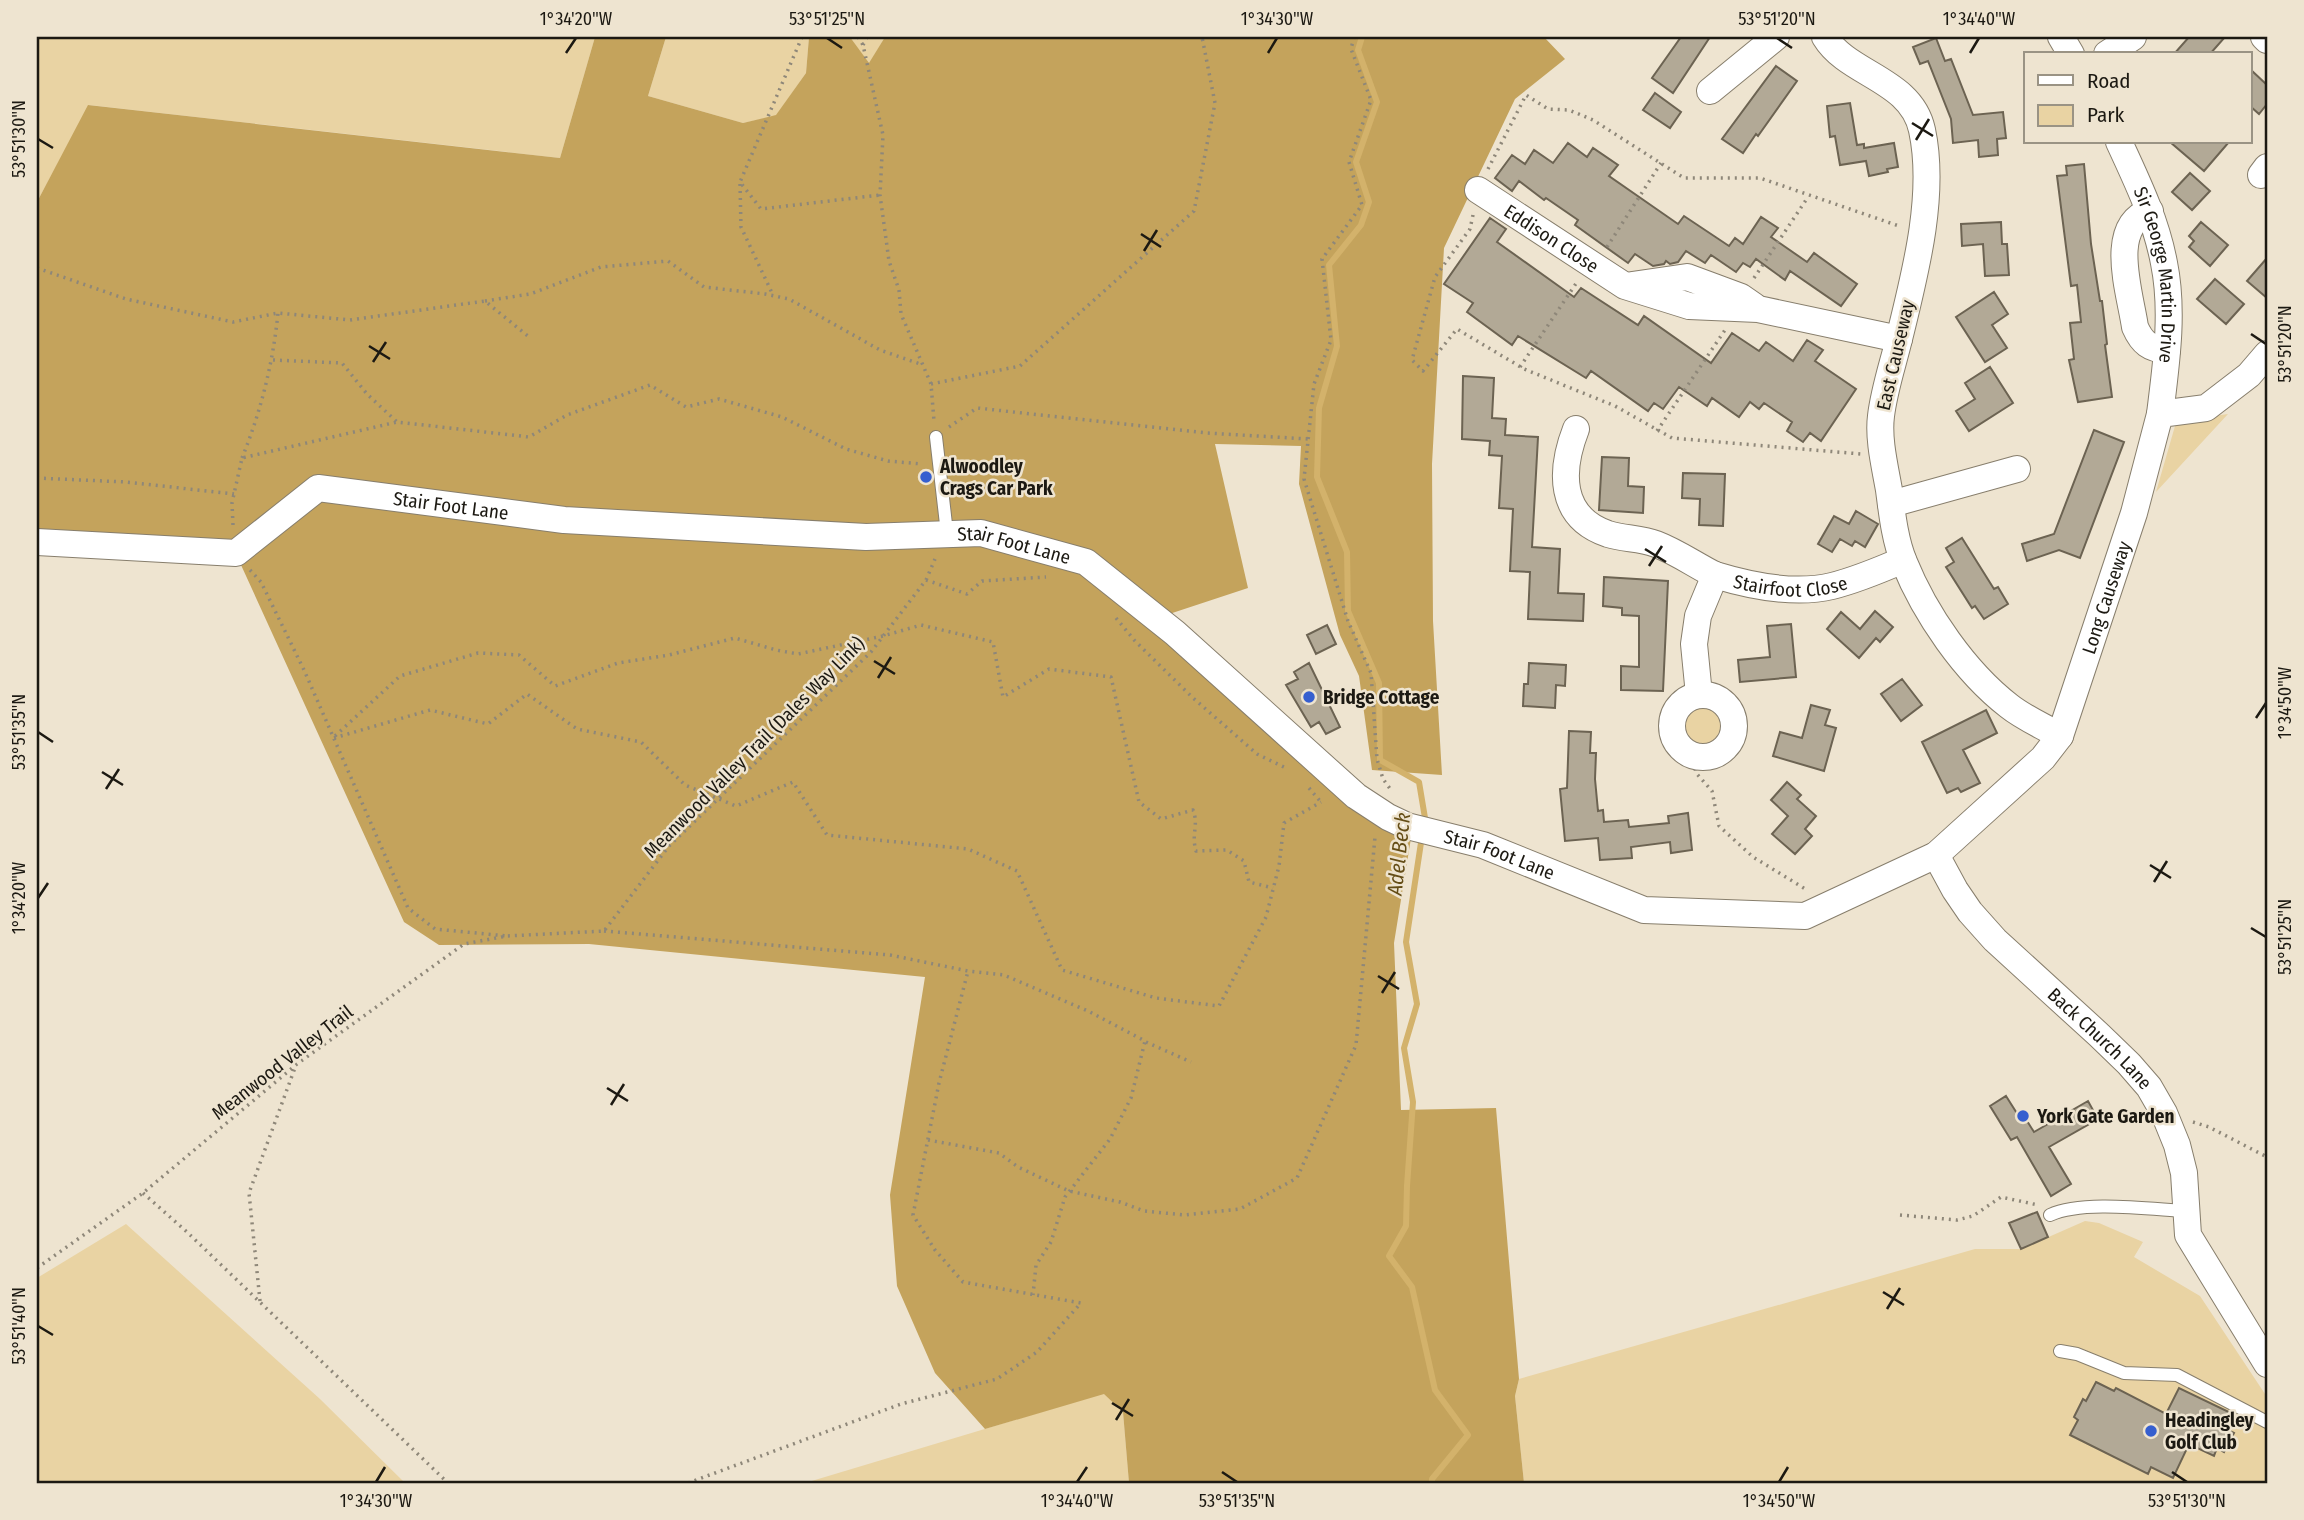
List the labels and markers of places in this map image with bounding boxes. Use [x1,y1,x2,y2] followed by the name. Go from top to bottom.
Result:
[939,455,1053,500] place label: Alwoodley Crags Car Park
[918,469,934,485] marker: Alwoodley Crags Car Park
[1323,686,1440,709] place label: Bridge Cottage
[1301,689,1317,705] marker: Bridge Cottage
[2036,1105,2174,1128] place label: York Gate Garden
[2015,1108,2031,1124] marker: York Gate Garden
[2165,1409,2255,1454] place label: Headingley Golf Club
[2143,1423,2159,1439] marker: Headingley Golf Club

